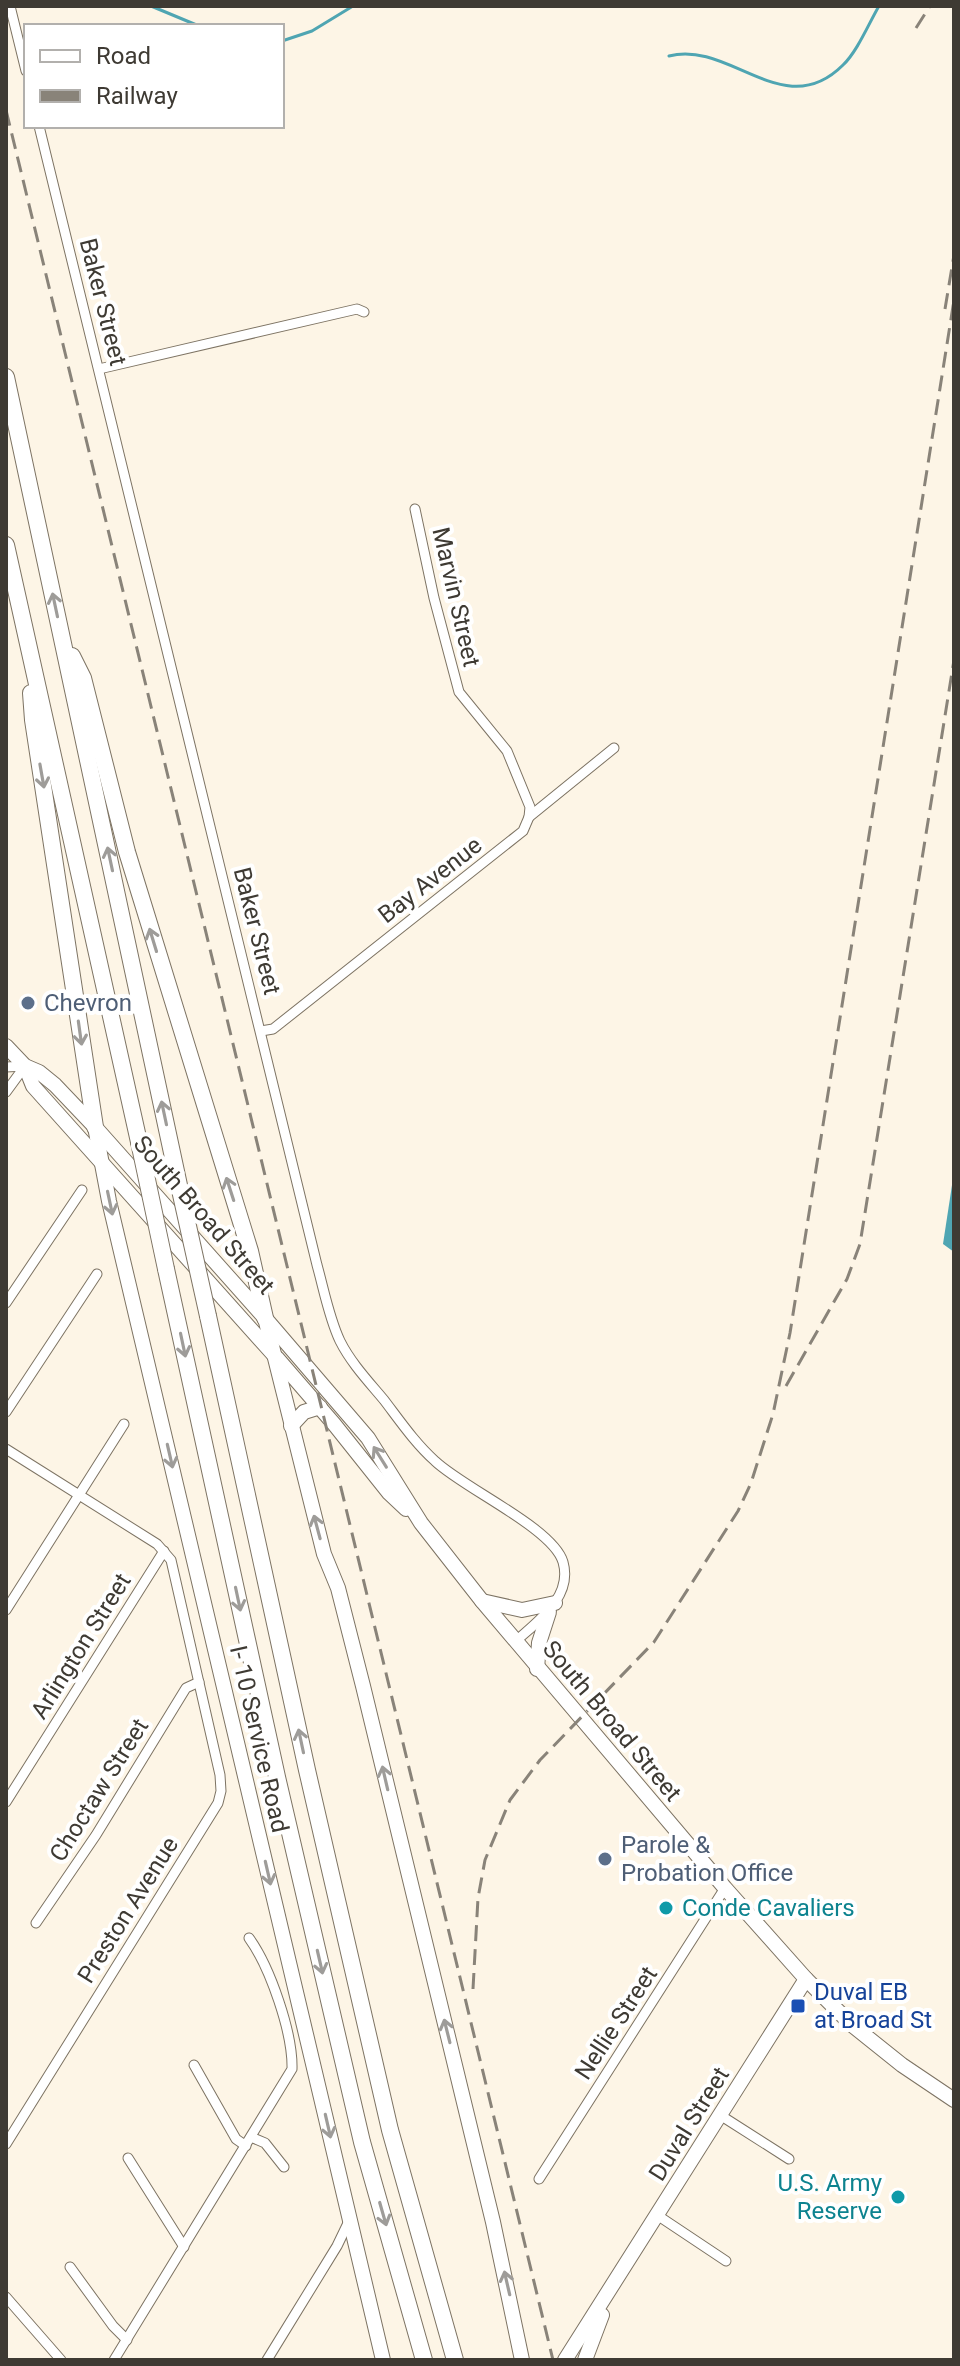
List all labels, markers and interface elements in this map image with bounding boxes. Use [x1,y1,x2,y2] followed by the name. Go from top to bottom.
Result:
[24,24,284,128] legend
[96,42,151,70] text: Road
[96,82,178,110] text: Railway
[74,236,132,369] street label: Baker Street
[426,525,486,670] street label: Marvin Street
[47,593,62,618] one-way arrow
[36,763,51,788] one-way arrow
[373,831,487,929] street label: Bay Avenue
[102,847,117,872] one-way arrow
[228,865,286,998] street label: Baker Street
[145,928,160,953] one-way arrow
[44,989,132,1017] place label: Chevron
[19,994,37,1012] marker: Chevron
[73,1020,88,1045] one-way arrow
[156,1101,171,1127] one-way arrow
[128,1130,280,1300] street label: South Broad Street
[221,1176,236,1201] one-way arrow
[103,1190,118,1216] one-way arrow
[176,1332,191,1357] one-way arrow
[163,1443,178,1469] one-way arrow
[371,1446,387,1469] one-way arrow
[308,1515,323,1541] one-way arrow
[25,1568,137,1724] street label: Arlington Street
[231,1586,246,1611] one-way arrow
[537,1635,687,1807] street label: South Broad Street
[224,1643,294,1835] street label: I- 10 Service Road
[44,1713,154,1867] street label: Choctaw Street
[293,1729,308,1754] one-way arrow
[377,1765,392,1791] one-way arrow
[621,1831,793,1887] place label: Parole & Probation Office
[72,1832,184,1988] street label: Preston Avenue
[596,1850,614,1868] marker: Parole & Probation Office
[261,1859,276,1885] one-way arrow
[682,1894,855,1922] place label: Conde Cavaliers
[657,1899,675,1917] marker: Conde Cavaliers
[313,1948,328,1974] one-way arrow
[569,1961,663,2085] street label: Nellie Street
[814,1978,932,2034] place label: Duval EB at Broad St
[789,1997,807,2015] marker: Duval EB at Broad St
[438,2018,453,2044] one-way arrow
[643,2062,735,2186] street label: Duval Street
[321,2112,336,2138] one-way arrow
[777,2169,883,2225] place label: U.S. Army Reserve
[889,2188,907,2206] marker: U.S. Army Reserve
[376,2201,391,2227] one-way arrow
[499,2271,514,2297] one-way arrow

